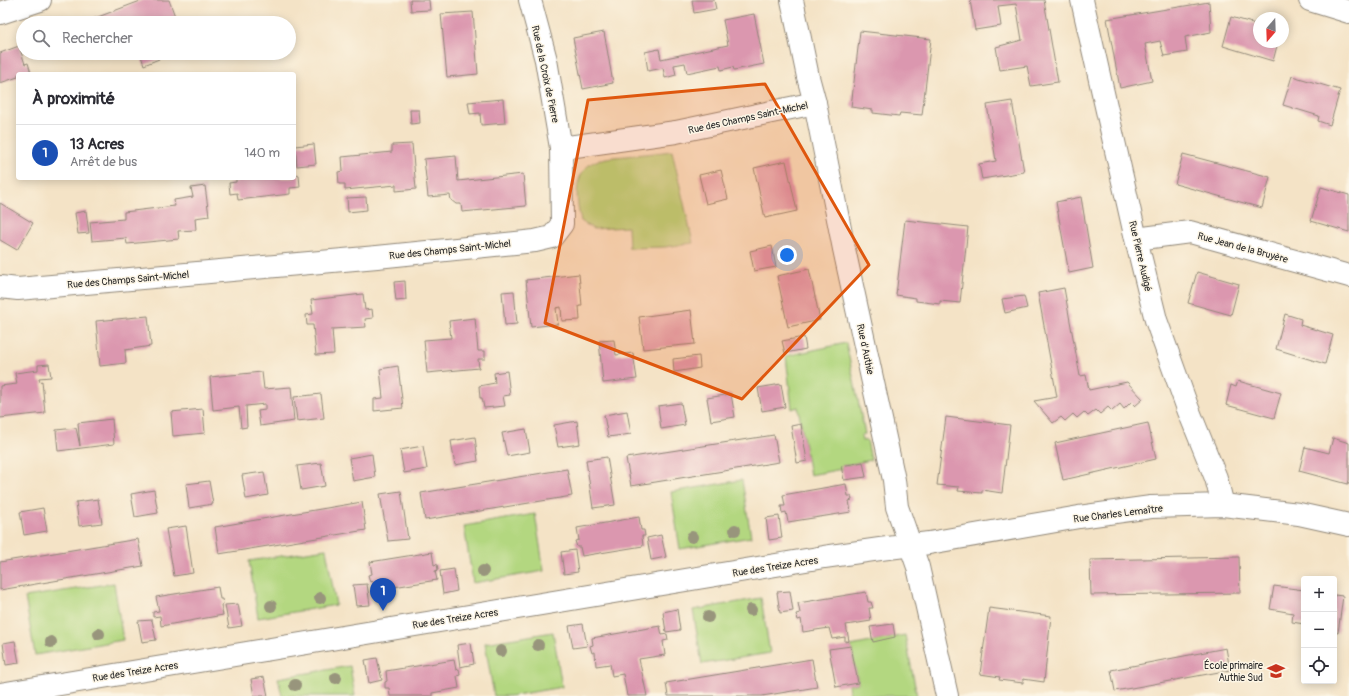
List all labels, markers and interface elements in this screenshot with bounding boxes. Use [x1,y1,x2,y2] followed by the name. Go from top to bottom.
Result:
[1253,12,1289,48] north arrow
[16,16,296,60] search box
[529,24,561,124] street label: Rue de la Croix de Pierre
[30,27,52,49] icon: search
[62,29,133,48] text: Rechercher
[32,88,115,109] text: À proximité
[687,99,809,137] street label: Rue des Champs Saint-Michel
[70,135,124,154] text: 13 Acres
[42,145,48,161] text: 1
[244,145,280,161] text: 140 m
[70,154,137,170] text: Arrêt de bus
[1126,220,1154,293] street label: Rue Pierre Audigé
[1196,230,1289,266] street label: Rue Jean de la Bruyère
[389,238,512,262] street label: Rue des Champs Saint-Michel
[777,245,797,265] your location
[67,269,190,291] street label: Rue des Champs Saint-Michel
[854,323,876,376] street label: Rue d'Authie
[1073,503,1164,525] street label: Rue Charles Lemaître
[732,554,819,580] street label: Rue des Treize Acres
[1301,576,1337,684] map controls
[1301,576,1337,612] button: +
[370,578,396,611] pin: 1
[412,606,499,632] street label: Rue des Treize Acres
[1301,612,1337,648] button: −
[1301,648,1337,684] button: locate
[92,659,179,685] street label: Rue des Treize Acres
[1204,659,1263,684] place label: École primaire Authie Sud
[1266,661,1286,681] school or university icon: École primaire Authie Sud

